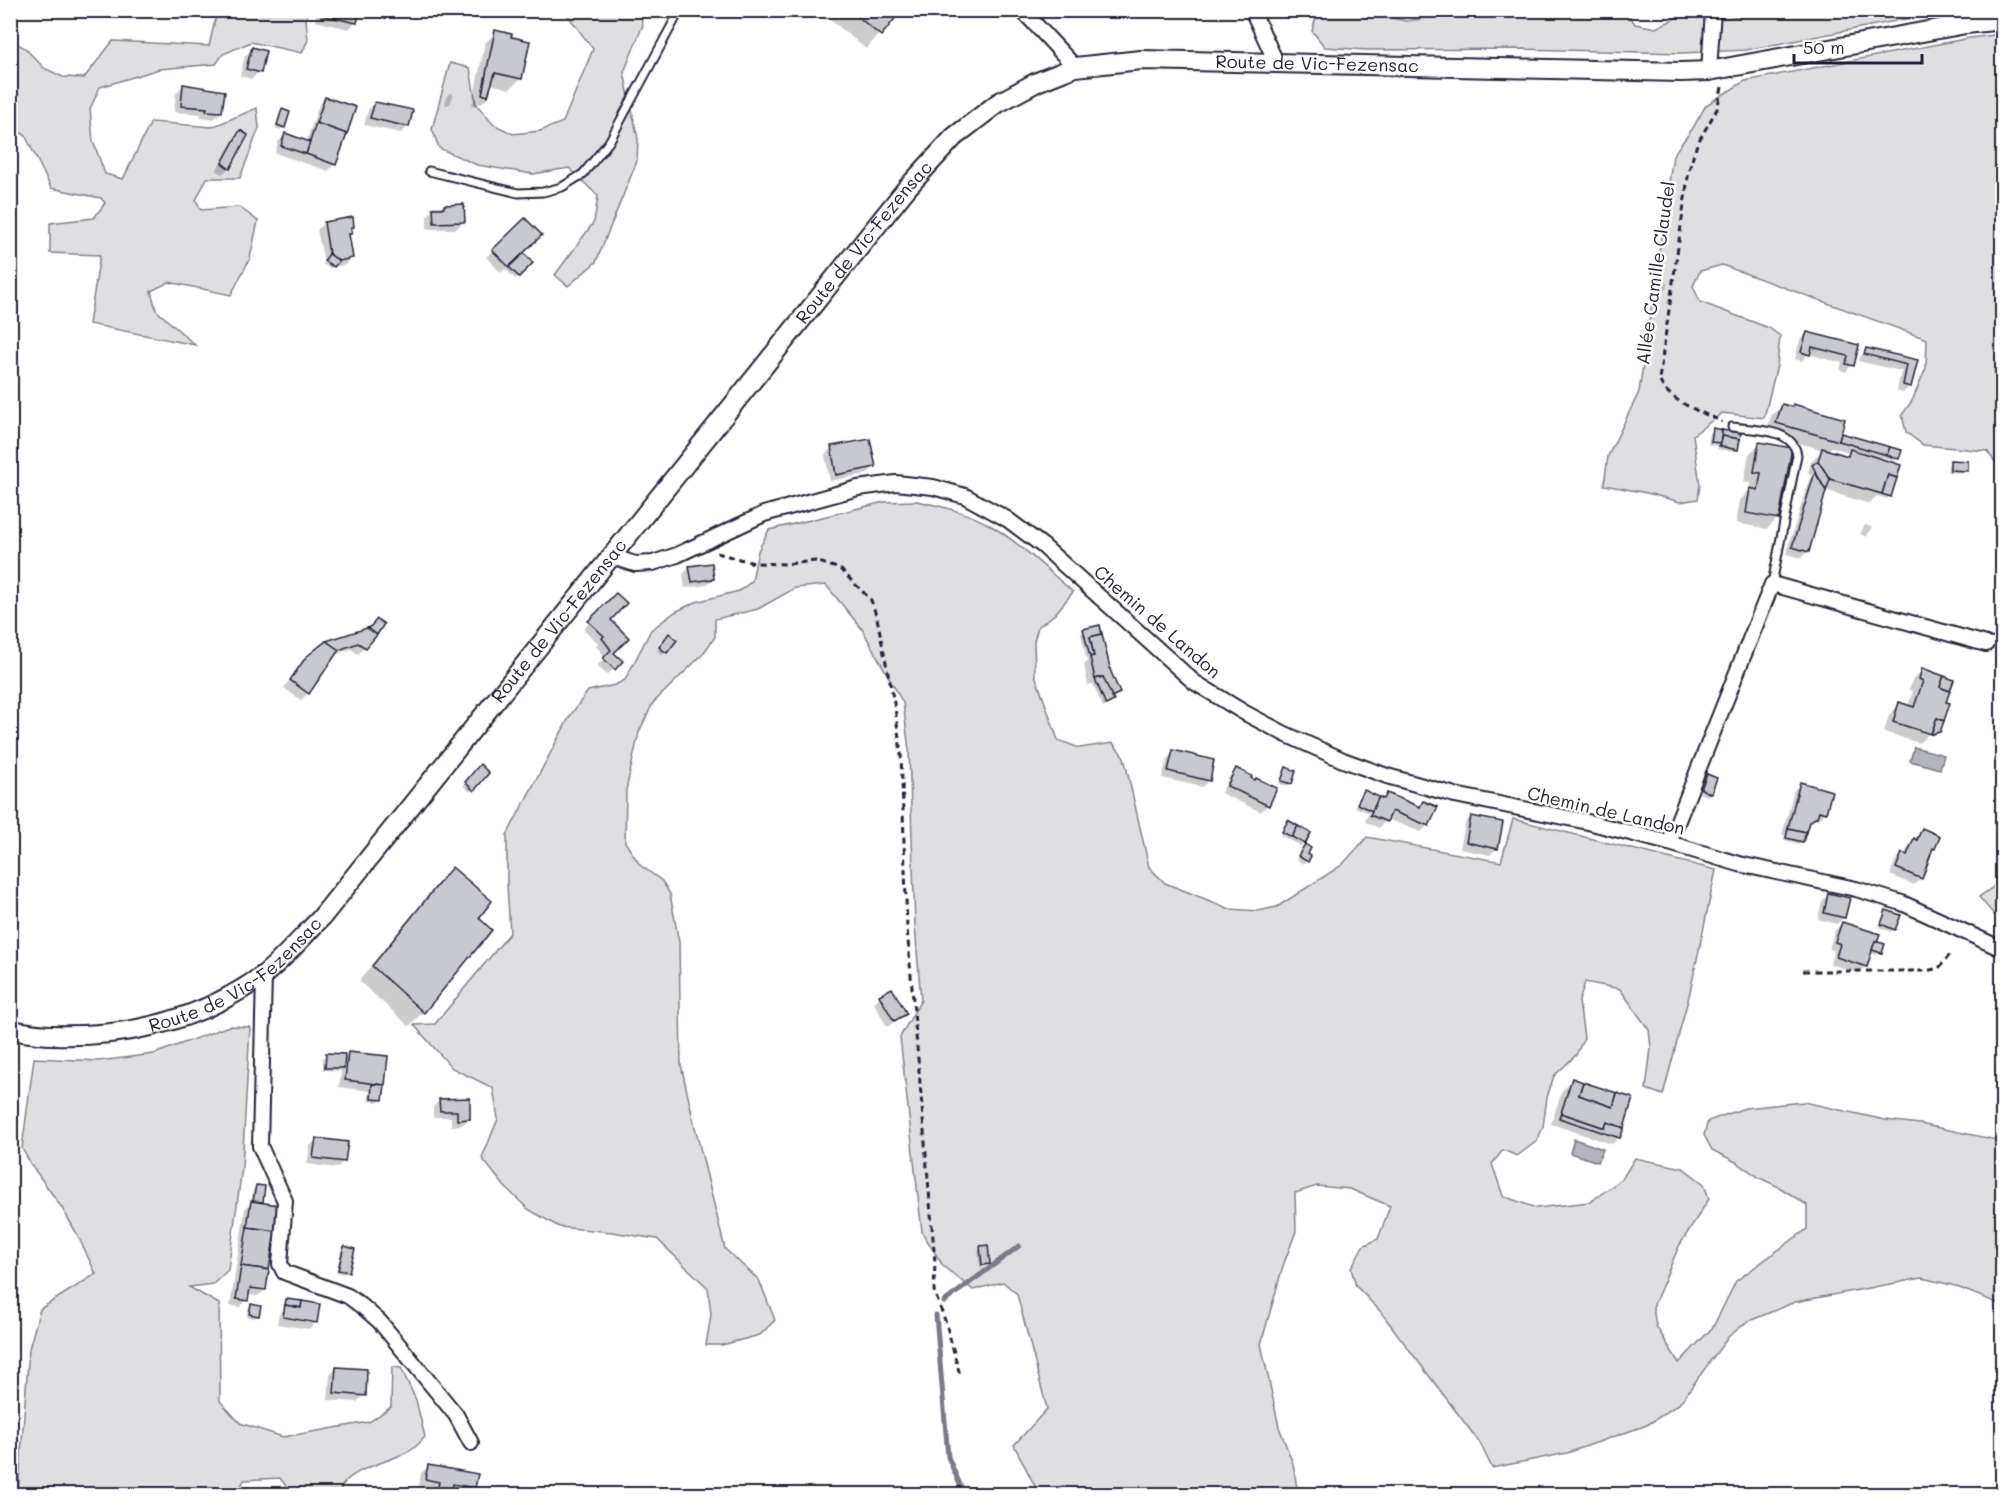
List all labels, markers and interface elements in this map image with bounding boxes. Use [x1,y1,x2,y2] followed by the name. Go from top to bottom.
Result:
[1794,27,1922,65] scale bar
[1803,35,1845,59] text: 50 m
[1215,49,1419,77] street label: Route de Vic-Fezensac
[790,155,937,328] street label: Route de Vic-Fezensac
[1630,180,1680,366] street label: Allée Camille Claudel
[486,534,632,707] street label: Route de Vic-Fezensac
[1089,559,1226,683] street label: Chemin de Landon
[1525,780,1687,840] street label: Chemin de Landon
[146,911,326,1037] street label: Route de Vic-Fezensac

